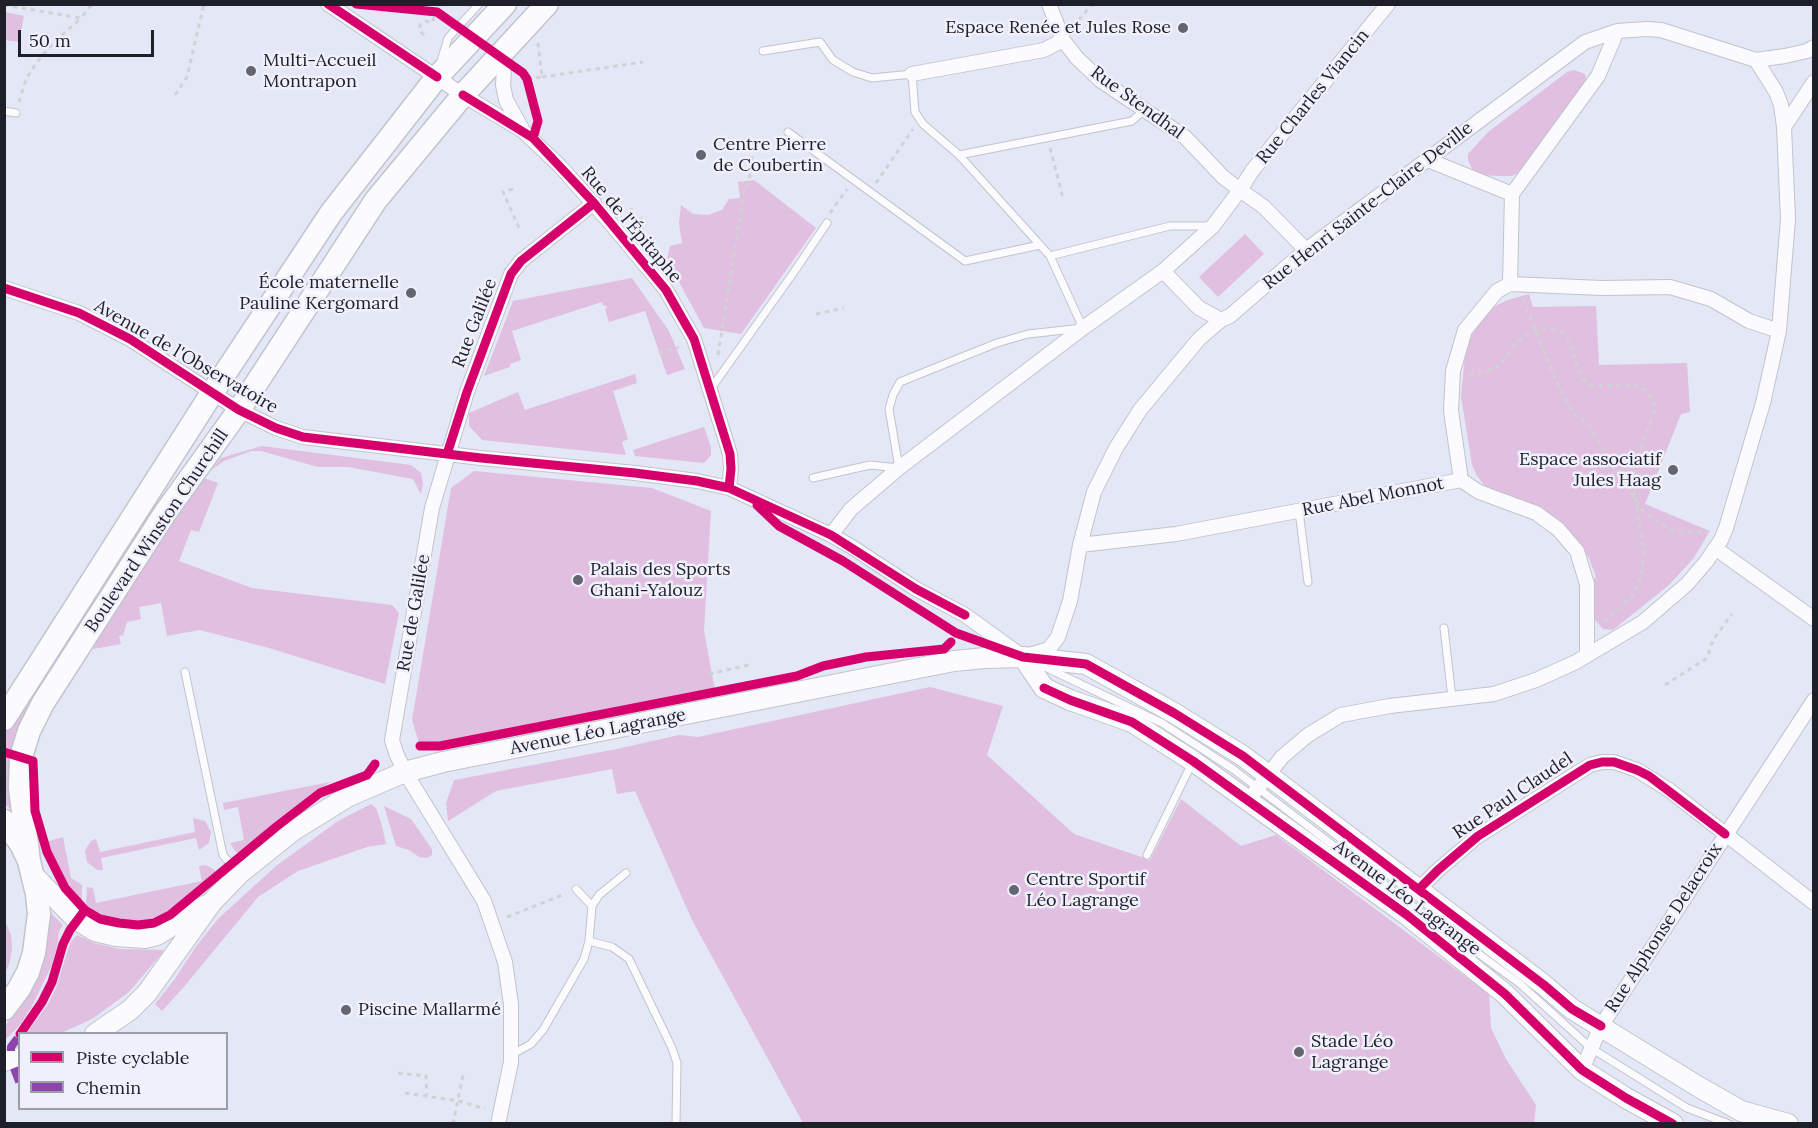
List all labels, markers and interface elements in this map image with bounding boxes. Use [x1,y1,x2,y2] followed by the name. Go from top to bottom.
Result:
[945,17,1171,39] place label: Espace Renée et Jules Rose
[21,18,158,56] scale bar
[1176,21,1190,35] marker: Espace Renée et Jules Rose
[1252,25,1374,169] street label: Rue Charles Viancin
[29,29,71,52] text: 50 m
[263,50,376,92] place label: Multi-Accueil Montrapon
[1086,62,1188,144] street label: Rue Stendhal
[244,64,258,78] marker: Multi-Accueil Montrapon
[1259,117,1477,295] street label: Rue Henri Sainte-Claire Deville
[713,134,826,176] place label: Centre Pierre de Coubertin
[694,148,708,162] marker: Centre Pierre de Coubertin
[576,162,686,288] street label: Rue de l'Épitaphe
[239,272,399,314] place label: École maternelle Pauline Kergomard
[448,275,502,371] street label: Rue Galilée
[404,286,418,300] marker: École maternelle Pauline Kergomard
[90,296,282,418] street label: Avenue de l'Observatoire
[81,425,233,637] street label: Boulevard Winston Churchill
[1519,449,1661,492] place label: Espace associatif Jules Haag
[1666,463,1680,477] marker: Espace associatif Jules Haag
[1300,473,1446,521] street label: Rue Abel Monnot
[393,553,435,673] street label: Rue de Galilée
[590,559,731,602] place label: Palais des Sports Ghani-Yalouz
[571,573,585,587] marker: Palais des Sports Ghani-Yalouz
[508,704,688,760] street label: Avenue Léo Lagrange
[1449,748,1577,844] street label: Rue Paul Claudel
[1329,836,1485,960] street label: Avenue Léo Lagrange
[1601,839,1727,1017] street label: Rue Alphonse Delacroix
[1026,869,1146,912] place label: Centre Sportif Léo Lagrange
[1007,883,1021,897] marker: Centre Sportif Léo Lagrange
[358,999,501,1021] place label: Piscine Mallarmé
[339,1003,353,1017] marker: Piscine Mallarmé
[1311,1031,1393,1074] place label: Stade Léo Lagrange
[18,1032,228,1110] legend
[1292,1045,1306,1059] marker: Stade Léo Lagrange
[76,1046,189,1069] text: Piste cyclable
[76,1076,141,1099] text: Chemin

